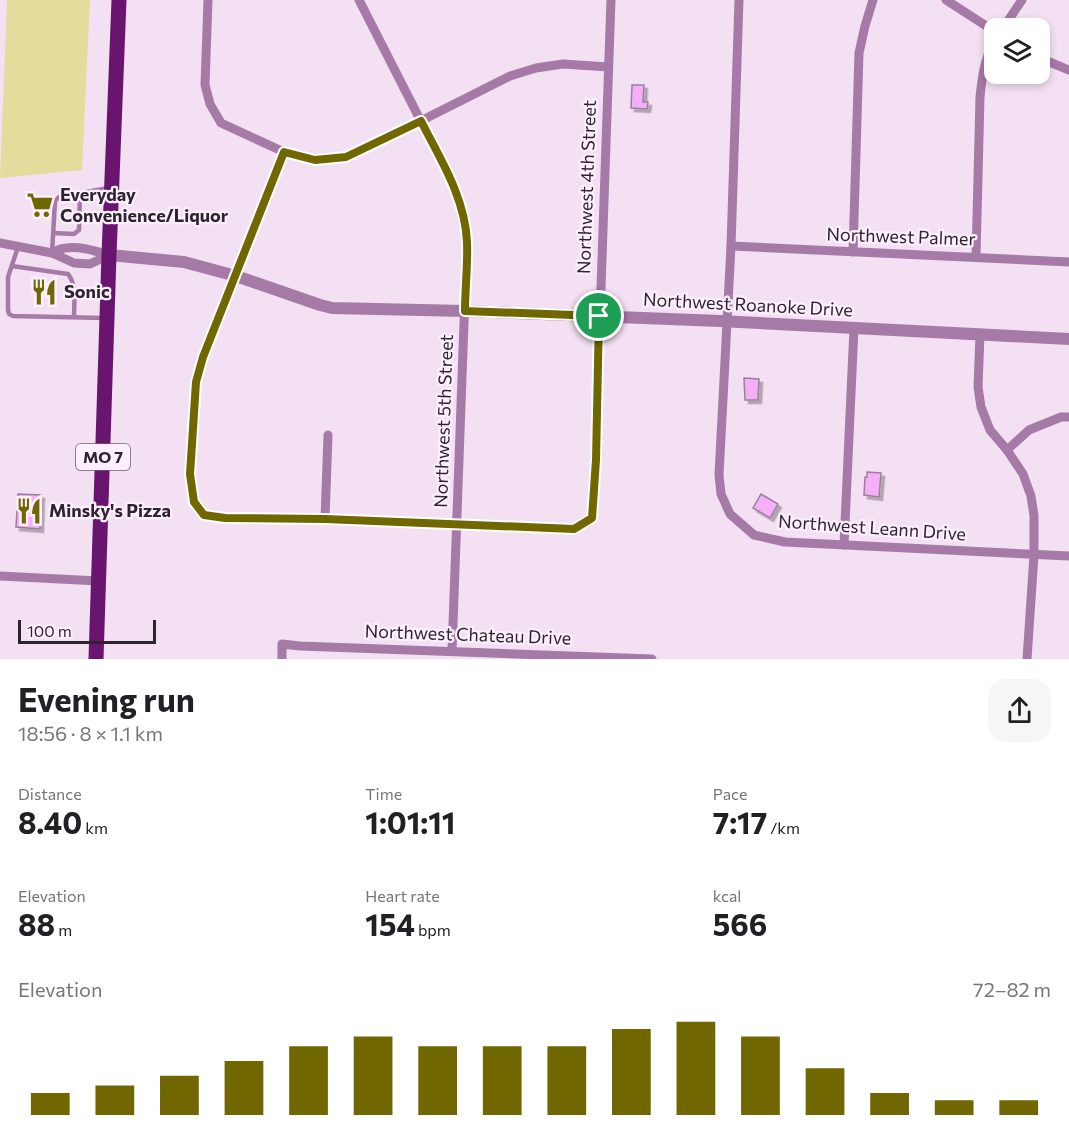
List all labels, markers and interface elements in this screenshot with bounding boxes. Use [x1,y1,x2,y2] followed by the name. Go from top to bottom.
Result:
[984,18,1050,84] map controls
[984,18,1050,84] button: layers
[572,99,600,274] street label: Northwest 4th Street
[60,183,229,226] place label: Everyday Convenience/Liquor
[25,190,55,220] supermarket icon: Everyday Convenience/Liquor
[826,222,976,250] street label: Northwest Palmer
[29,277,59,307] restaurant icon: Sonic
[64,280,110,302] place label: Sonic
[643,288,854,320] street label: Northwest Roanoke Drive
[573,290,624,341] pin
[582,299,615,332] icon: arrive
[429,334,457,508] street label: Northwest 5th Street
[76,444,130,470] road number: MO 7
[14,496,44,526] restaurant icon: Minsky's Pizza
[49,499,171,521] place label: Minsky's Pizza
[777,509,967,545] street label: Northwest Leann Drive
[18,617,156,644] scale bar
[364,619,572,649] street label: Northwest Chateau Drive
[27,621,72,640] text: 100 m
[18,678,195,719] text: Evening run
[988,679,1051,742] button: share
[18,721,163,745] text: 18:56 · 8 × 1.1 km
[18,784,82,803] text: Distance
[365,784,402,803] text: Time
[713,784,747,803] text: Pace
[18,803,82,840] text: 8.40
[365,803,455,840] text: 1:01:11
[713,803,767,840] text: 7:17
[82,818,108,837] text: km
[767,818,800,837] text: /km
[18,886,86,905] text: Elevation
[365,886,440,905] text: Heart rate
[713,886,741,905] text: kcal
[18,905,55,942] text: 88
[365,905,415,942] text: 154
[713,905,767,942] text: 566
[55,920,72,939] text: m
[415,920,451,939] text: bpm
[18,977,103,1001] text: Elevation
[973,977,1051,1001] text: 72–82 m

